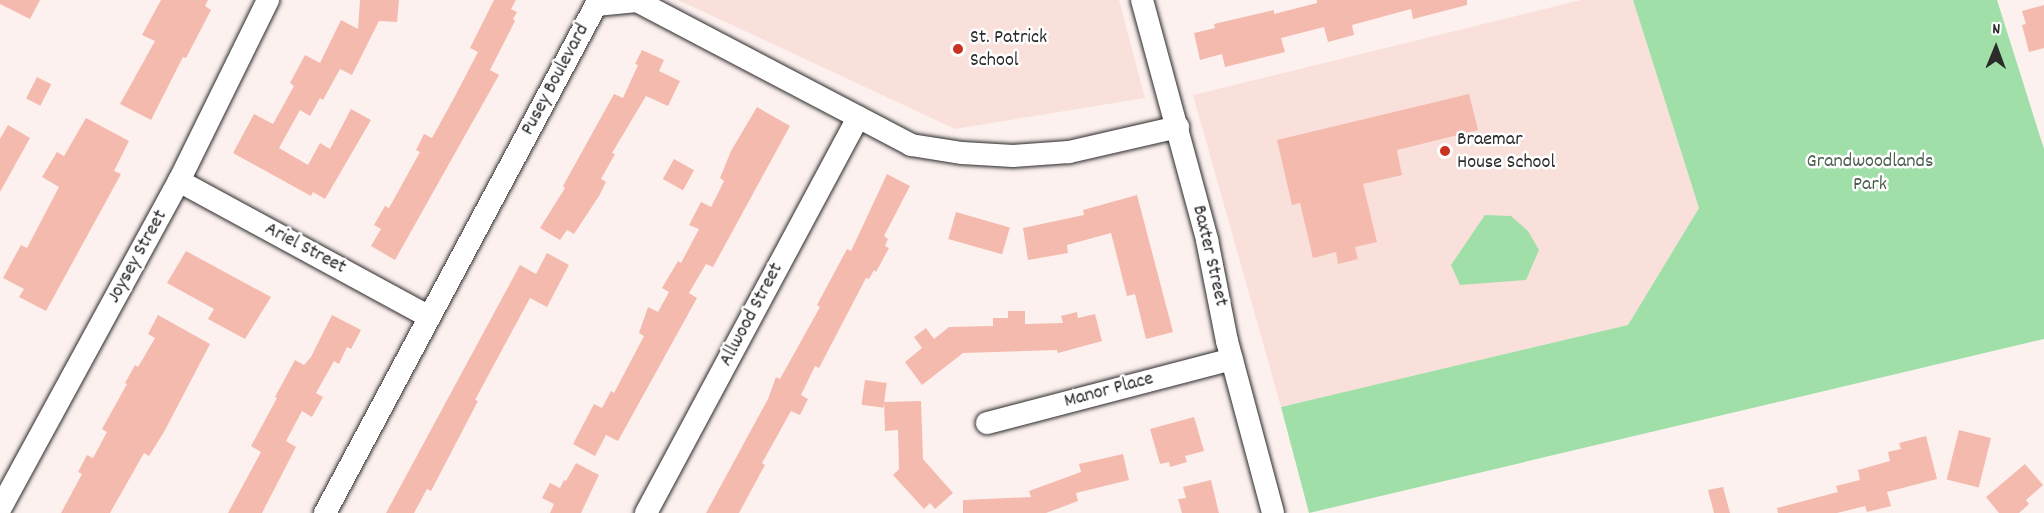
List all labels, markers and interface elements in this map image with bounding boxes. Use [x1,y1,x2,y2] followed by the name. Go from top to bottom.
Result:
[1966,18,2026,78] north arrow
[1992,18,2000,41] text: N
[517,20,595,140] street label: Pusey Boulevard
[970,26,1047,73] place label: St. Patrick School
[951,42,965,56] marker: St. Patrick School
[1457,128,1555,175] place label: Braemar House School
[1438,144,1452,158] marker: Braemar House School
[1807,151,1933,198] park label: Grandwoodlands Park
[1186,203,1232,309] street label: Baxter Street
[103,206,173,308] street label: Joysey Street
[260,218,350,280] street label: Ariel Street
[715,259,789,371] street label: Allwood Street
[1062,368,1156,414] street label: Manor Place

